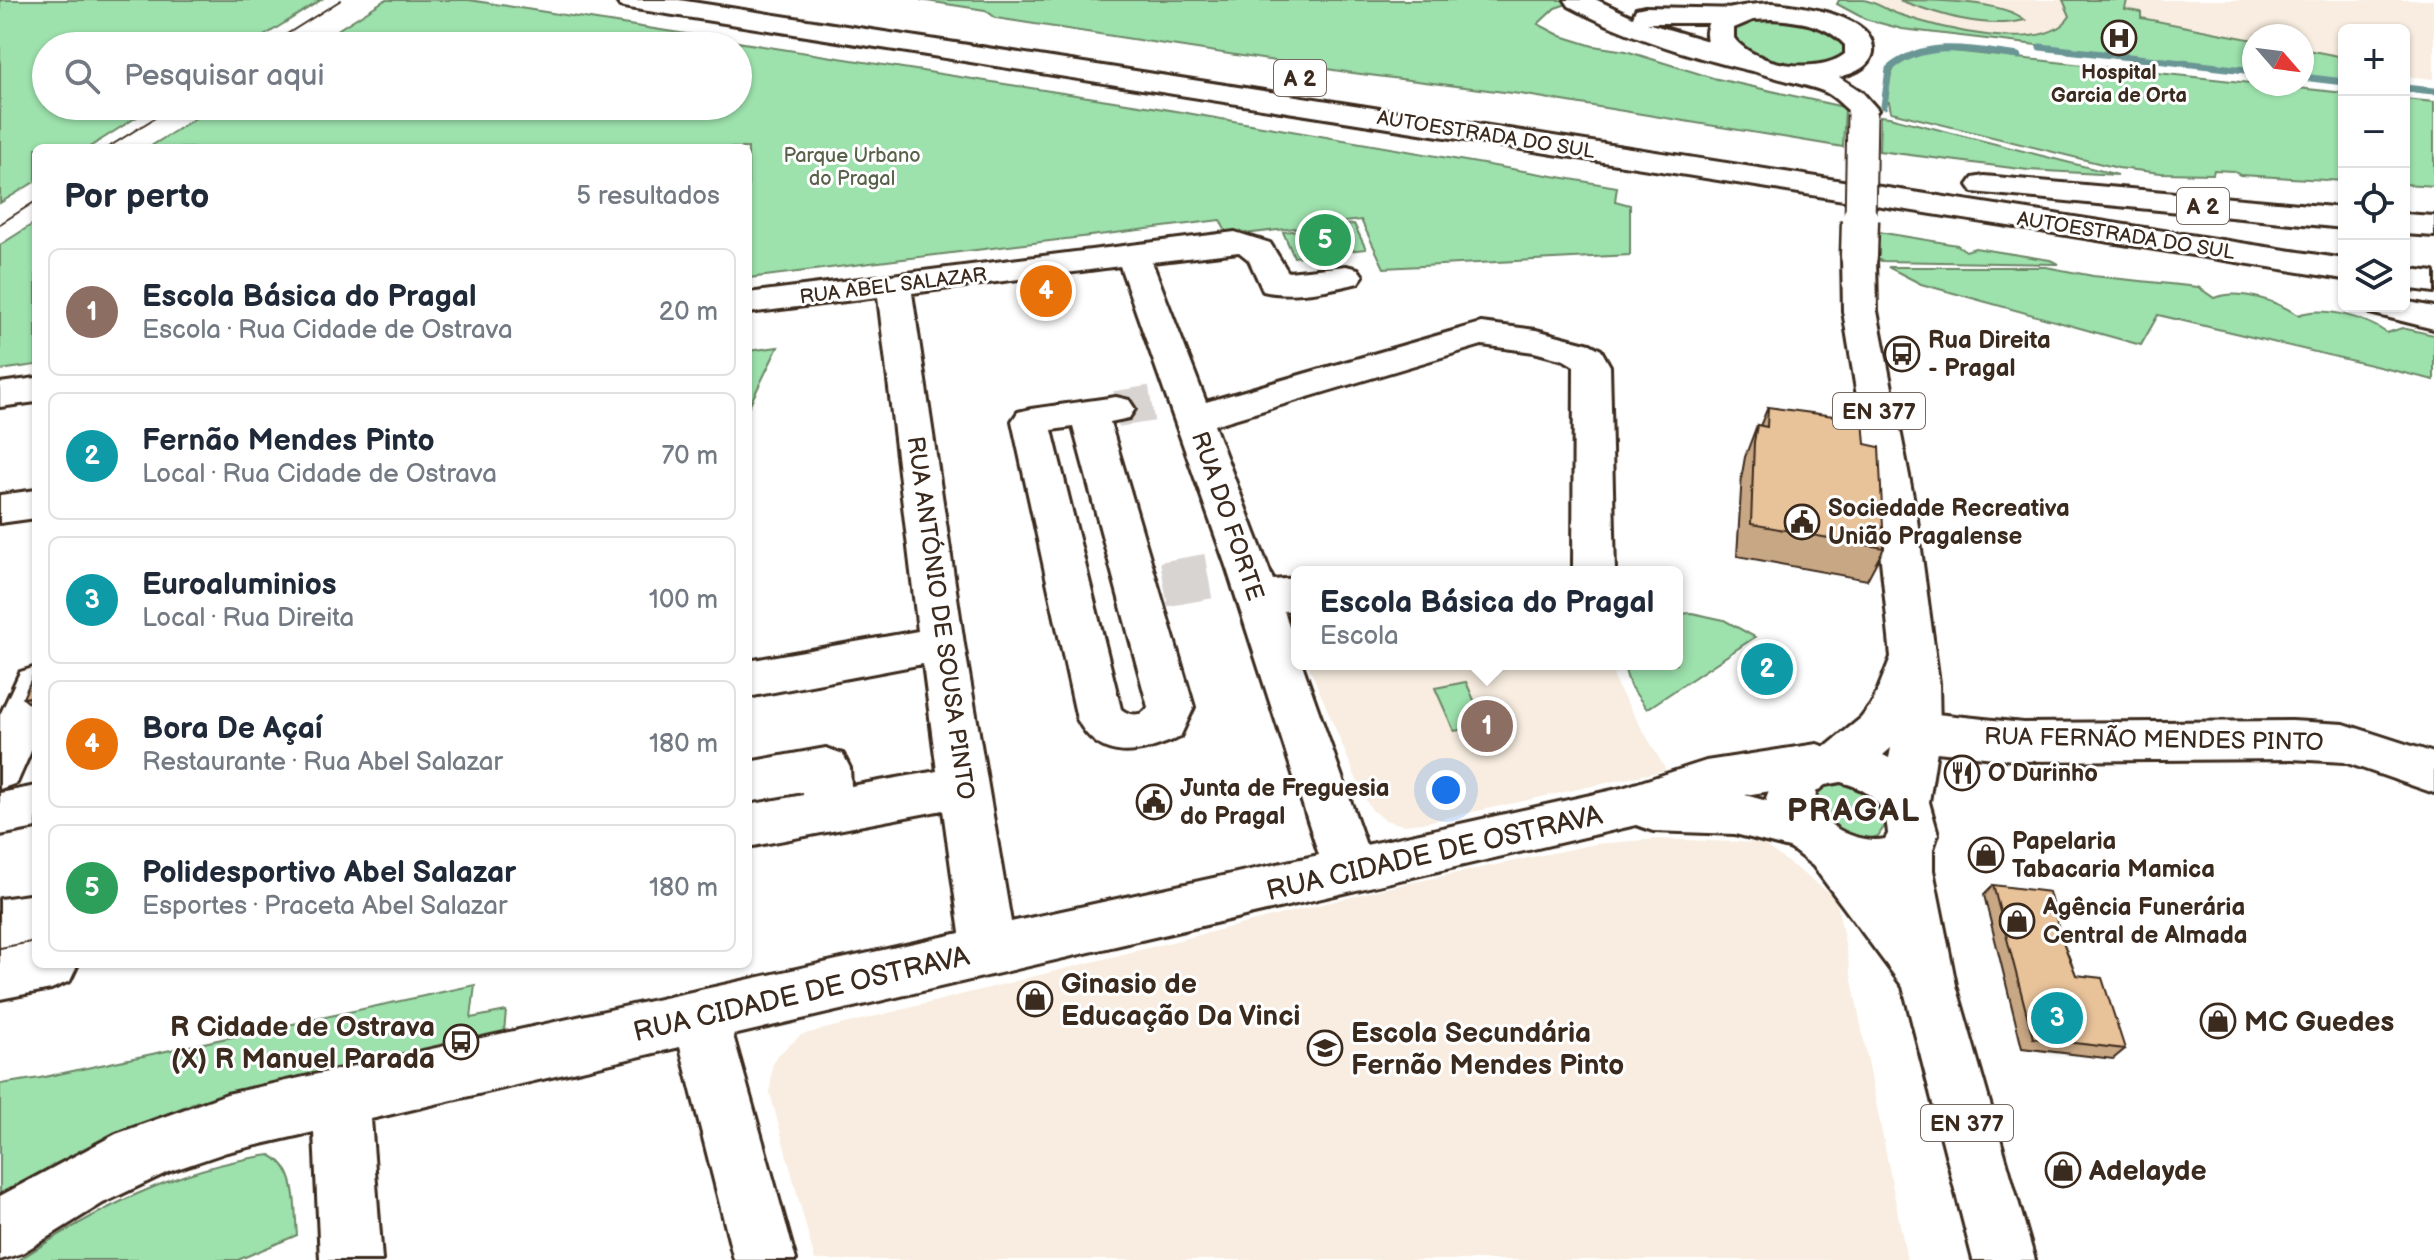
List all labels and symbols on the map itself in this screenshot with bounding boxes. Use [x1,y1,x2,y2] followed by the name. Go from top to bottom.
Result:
[2100,19,2138,57] hospital icon: Hospital Garcia de Orta
[2242,24,2314,96] north arrow
[1274,60,1326,96] road number: A 2
[2051,61,2187,108] place label: Hospital Garcia de Orta
[1375,106,1597,164] street label: AUTOESTRADA DO SUL
[783,144,921,191] park label: Parque Urbano do Pragal
[2177,188,2229,224] road number: A 2
[2015,207,2237,265] street label: AUTOESTRADA DO SUL
[1299,210,1351,270] pin: 5
[1020,261,1072,321] pin: 4
[798,263,988,309] street label: RUA ABEL SALAZAR
[1928,326,2051,383] place label: Rua Direita - Pragal
[1883,335,1921,373] bus stop icon: Rua Direita - Pragal
[1833,393,1925,429] road number: EN 377
[1185,428,1270,605] street label: RUA DO FORTE
[901,434,981,802] street label: RUA ANTÓNIO DE SOUSA PINTO
[1828,494,2070,551] place label: Sociedade Recreativa União Pragalense
[1783,503,1821,541] public building icon: Sociedade Recreativa União Pragalense
[1741,639,1793,699] pin: 2
[1461,696,1513,756] pin: 1
[1984,722,2324,757] street label: RUA FERNÃO MENDES PINTO
[1943,754,1981,792] restaurant icon: O Durinho
[1988,759,2098,788] place label: O Durinho
[1426,770,1466,810] your location
[1180,774,1390,831] place label: Junta de Freguesia do Pragal
[1135,783,1173,821] public building icon: Junta de Freguesia do Pragal
[1787,792,1921,831] district label: PRAGAL
[1263,799,1606,908] street label: RUA CIDADE DE OSTRAVA
[2012,827,2215,884] place label: Papelaria Tabacaria Mamica
[1967,836,2005,874] shop icon: Papelaria Tabacaria Mamica
[2042,893,2248,950] place label: Agência Funerária Central de Almada
[1998,902,2036,940] shop icon: Agência Funerária Central de Almada
[630,940,973,1049] street label: RUA CIDADE DE OSTRAVA
[1061,968,1300,1033] place label: Ginasio de Educação Da Vinci
[1016,980,1054,1018] shop icon: Ginasio de Educação Da Vinci
[2031,988,2083,1048] pin: 3
[2199,1002,2237,1040] shop icon: MC Guedes
[2244,1006,2394,1039] place label: MC Guedes
[170,1011,435,1076] place label: R Cidade de Ostrava (X) R Manuel Parada
[1351,1017,1624,1082] place label: Escola Secundária Fernão Mendes Pinto
[442,1023,480,1061] bus stop icon: R Cidade de Ostrava (X) R Manuel Parada
[1306,1029,1344,1067] school or university icon: Escola Secundária Fernão Mendes Pinto
[1921,1105,2013,1141] road number: EN 377
[2044,1151,2082,1189] shop icon: Adelayde
[2088,1155,2207,1188] place label: Adelayde

